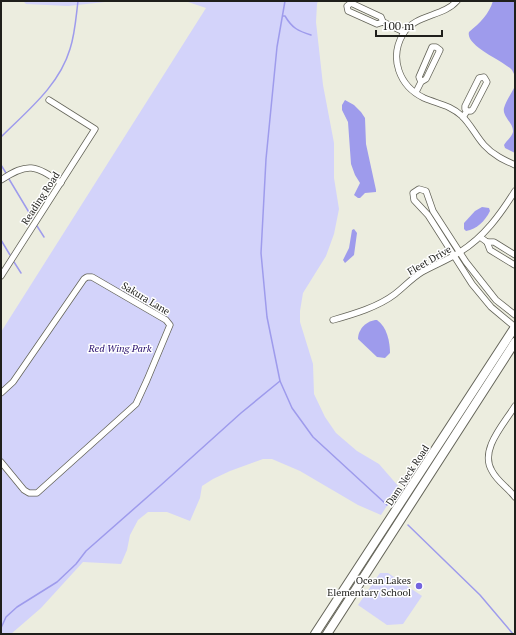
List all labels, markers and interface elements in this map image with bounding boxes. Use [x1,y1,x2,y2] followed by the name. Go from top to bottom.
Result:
[376,12,442,38] scale bar
[382,18,415,33] text: 100 m
[18,169,63,227] street label: Reading Road
[405,243,454,278] street label: Fleet Drive
[119,279,172,318] street label: Sakura Lane
[87,342,152,355] park label: Red Wing Park
[383,442,432,508] street label: Dam Neck Road
[327,574,411,599] place label: Ocean Lakes Elementary School
[414,581,424,591] marker: Ocean Lakes Elementary School

